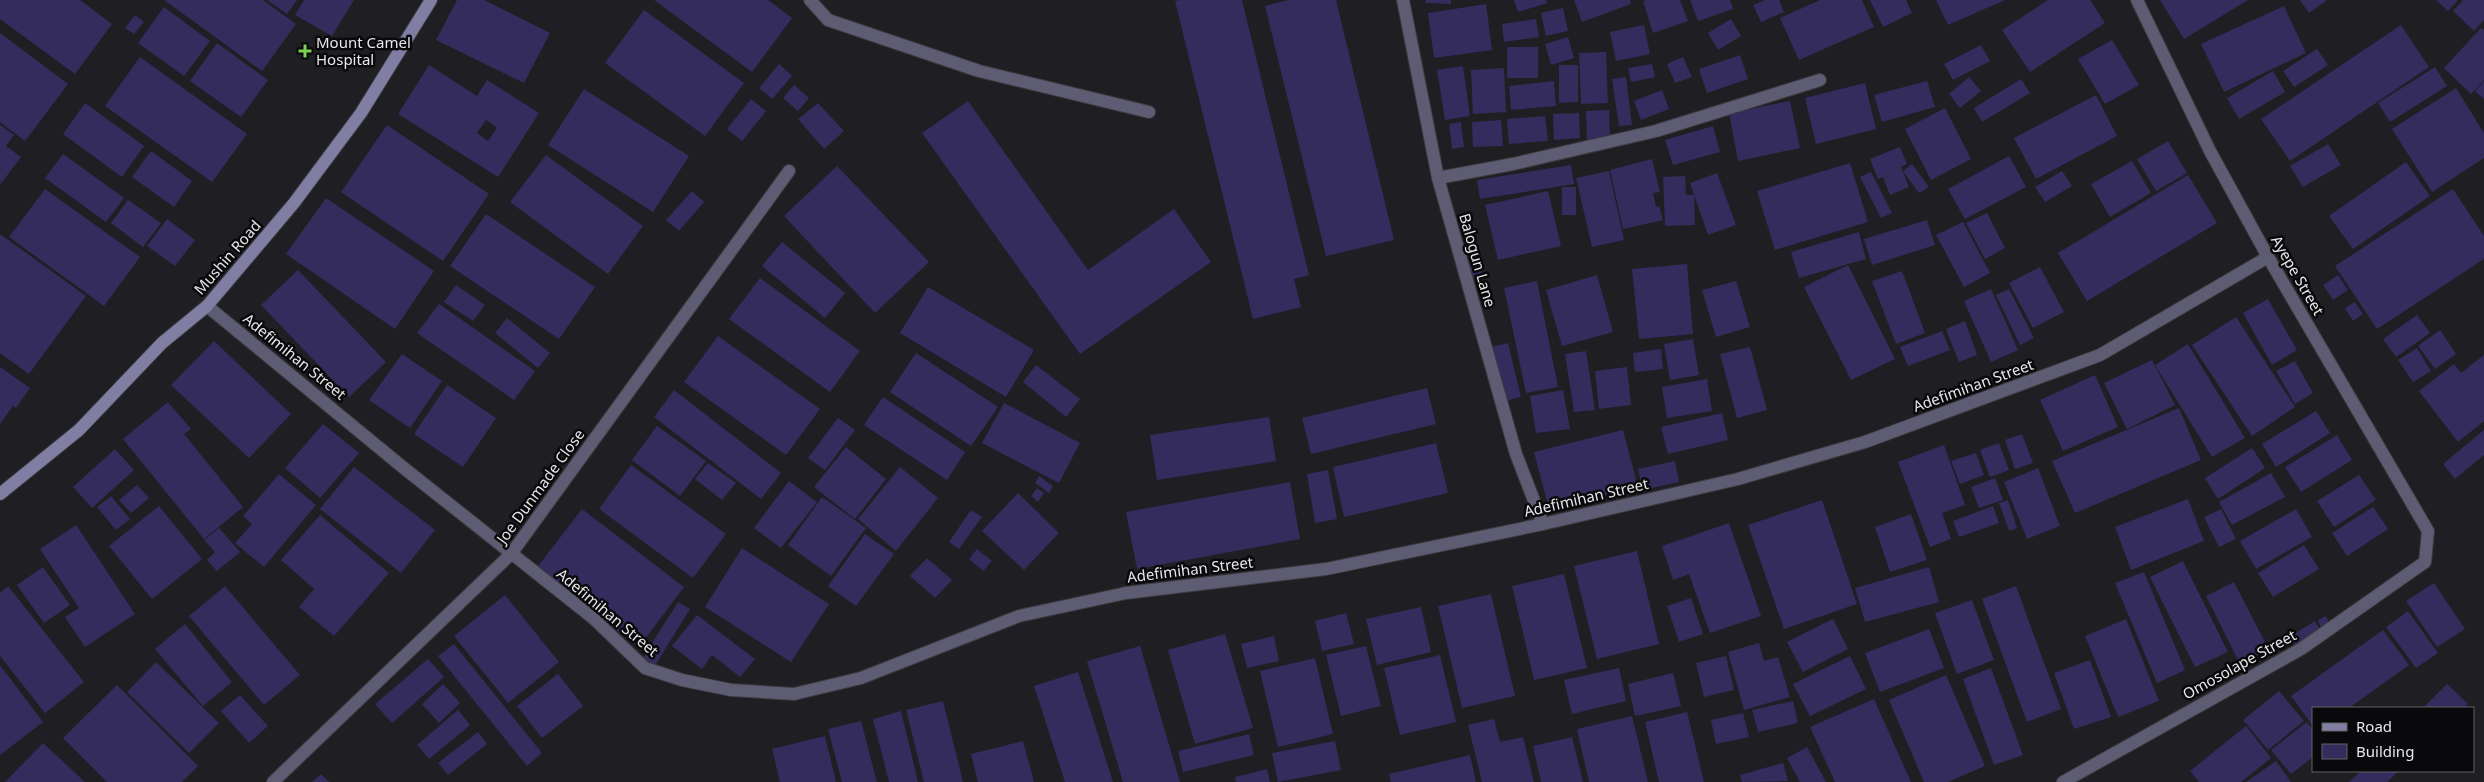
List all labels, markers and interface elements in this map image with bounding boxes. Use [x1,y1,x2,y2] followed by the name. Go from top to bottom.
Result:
[316,32,411,69] place label: Mount Camel Hospital
[298,44,312,58] marker: Mount Camel Hospital
[1455,211,1501,309] street label: Balogun Lane
[189,216,265,298] street label: Mushin Road
[2267,231,2329,319] street label: Ayepe Street
[239,308,351,404] street label: Adefimihan Street
[1910,354,2037,416] street label: Adefimihan Street
[490,425,588,549] street label: Joe Dunmade Close
[1522,473,1651,521] street label: Adefimihan Street
[1126,551,1255,587] street label: Adefimihan Street
[553,564,663,661] street label: Adefimihan Street
[2179,624,2300,703] street label: Omosolape Street
[2312,707,2474,772] legend
[2356,716,2392,736] text: Road
[2356,741,2414,761] text: Building

